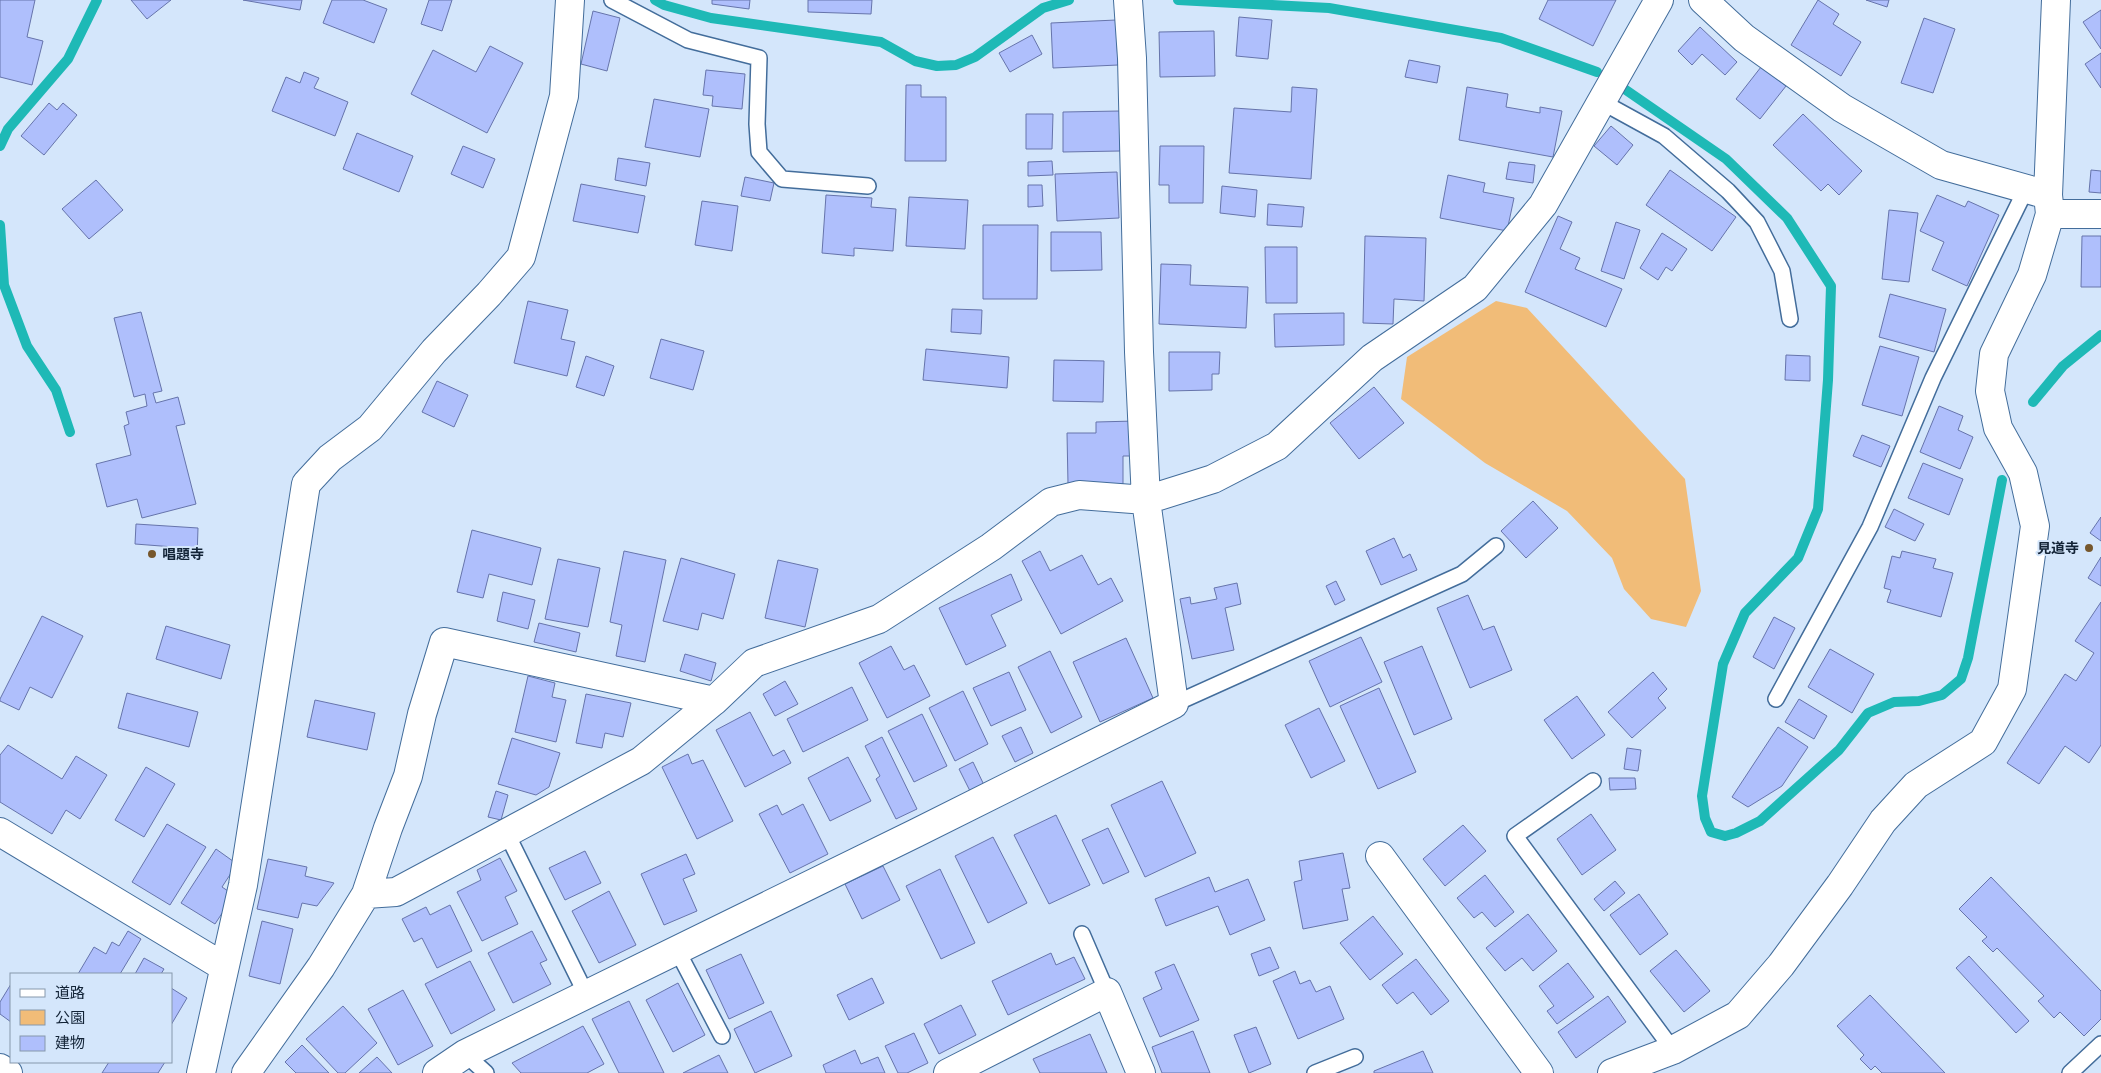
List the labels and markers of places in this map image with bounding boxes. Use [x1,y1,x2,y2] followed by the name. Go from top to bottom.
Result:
[2037,540,2079,556] place label: 見道寺
[2083,542,2095,554] marker: 見道寺
[162,546,204,562] place label: 唱題寺
[146,548,158,560] marker: 唱題寺

